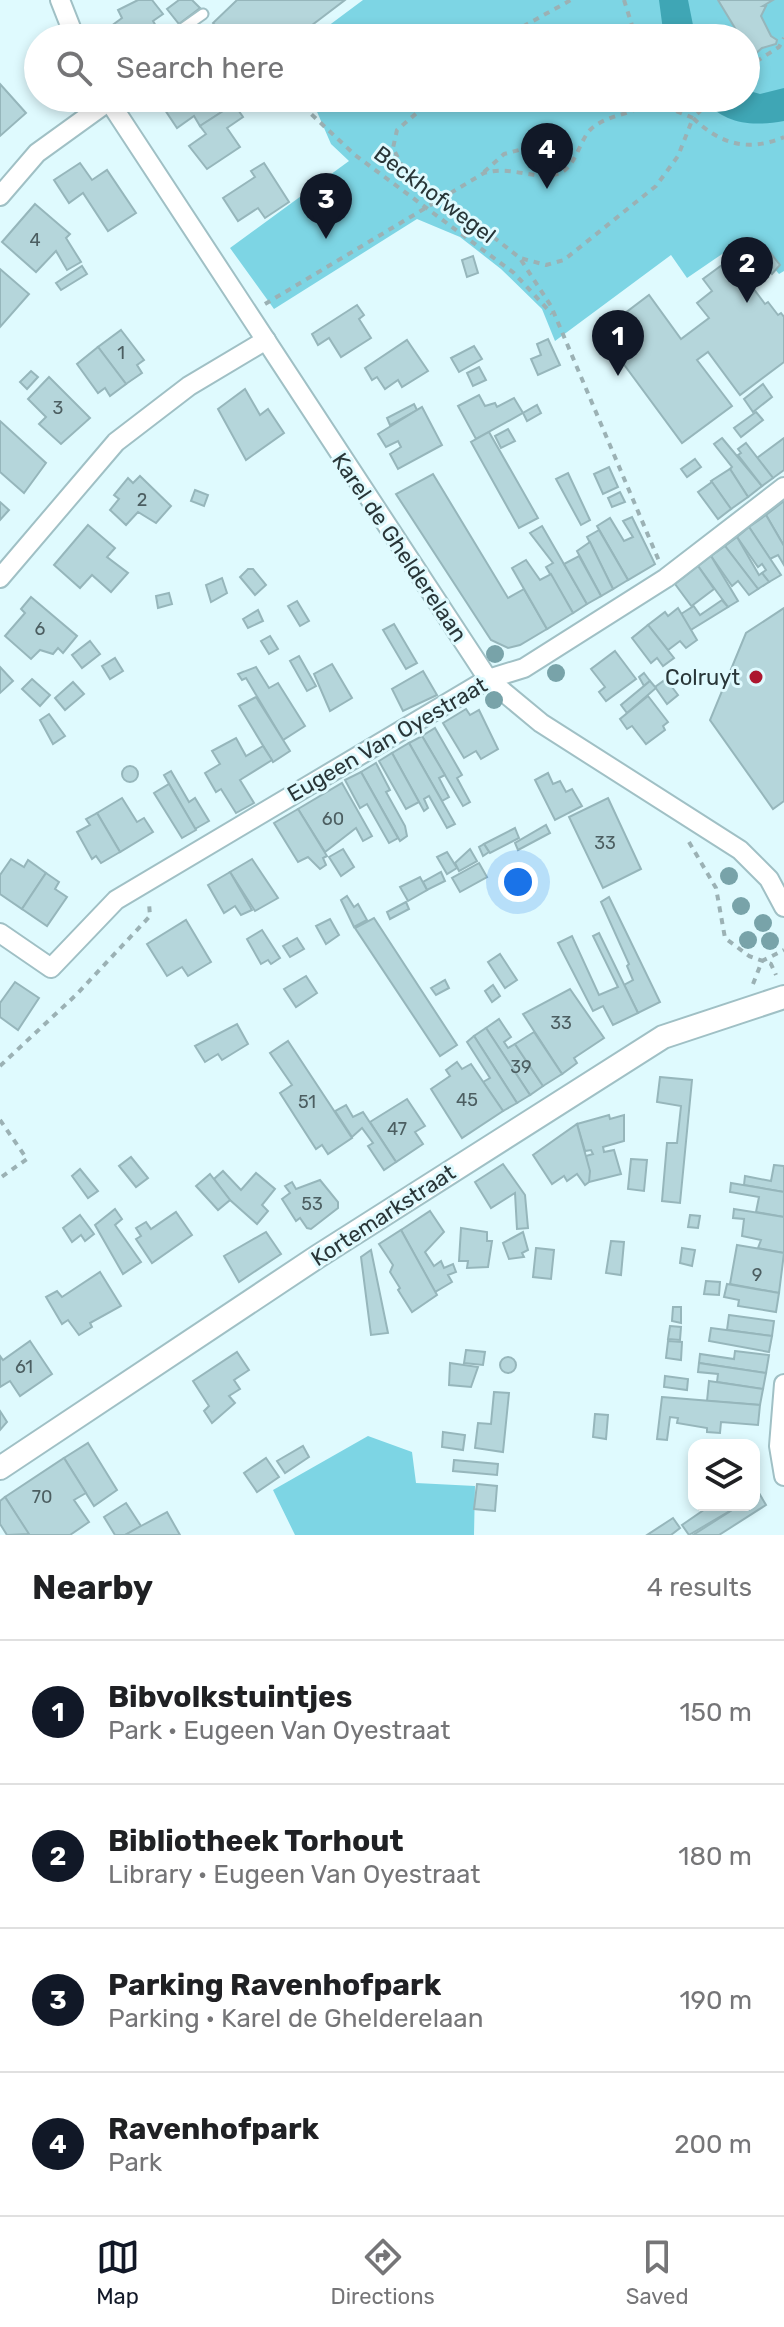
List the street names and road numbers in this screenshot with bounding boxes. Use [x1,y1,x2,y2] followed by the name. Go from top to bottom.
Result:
[369,140,501,249] street label: Beckhofwegel
[326,448,473,647] street label: Karel de Ghelderelaan
[283,671,492,808] street label: Eugeen Van Oyestraat
[306,1159,461,1272] street label: Kortemarkstraat

